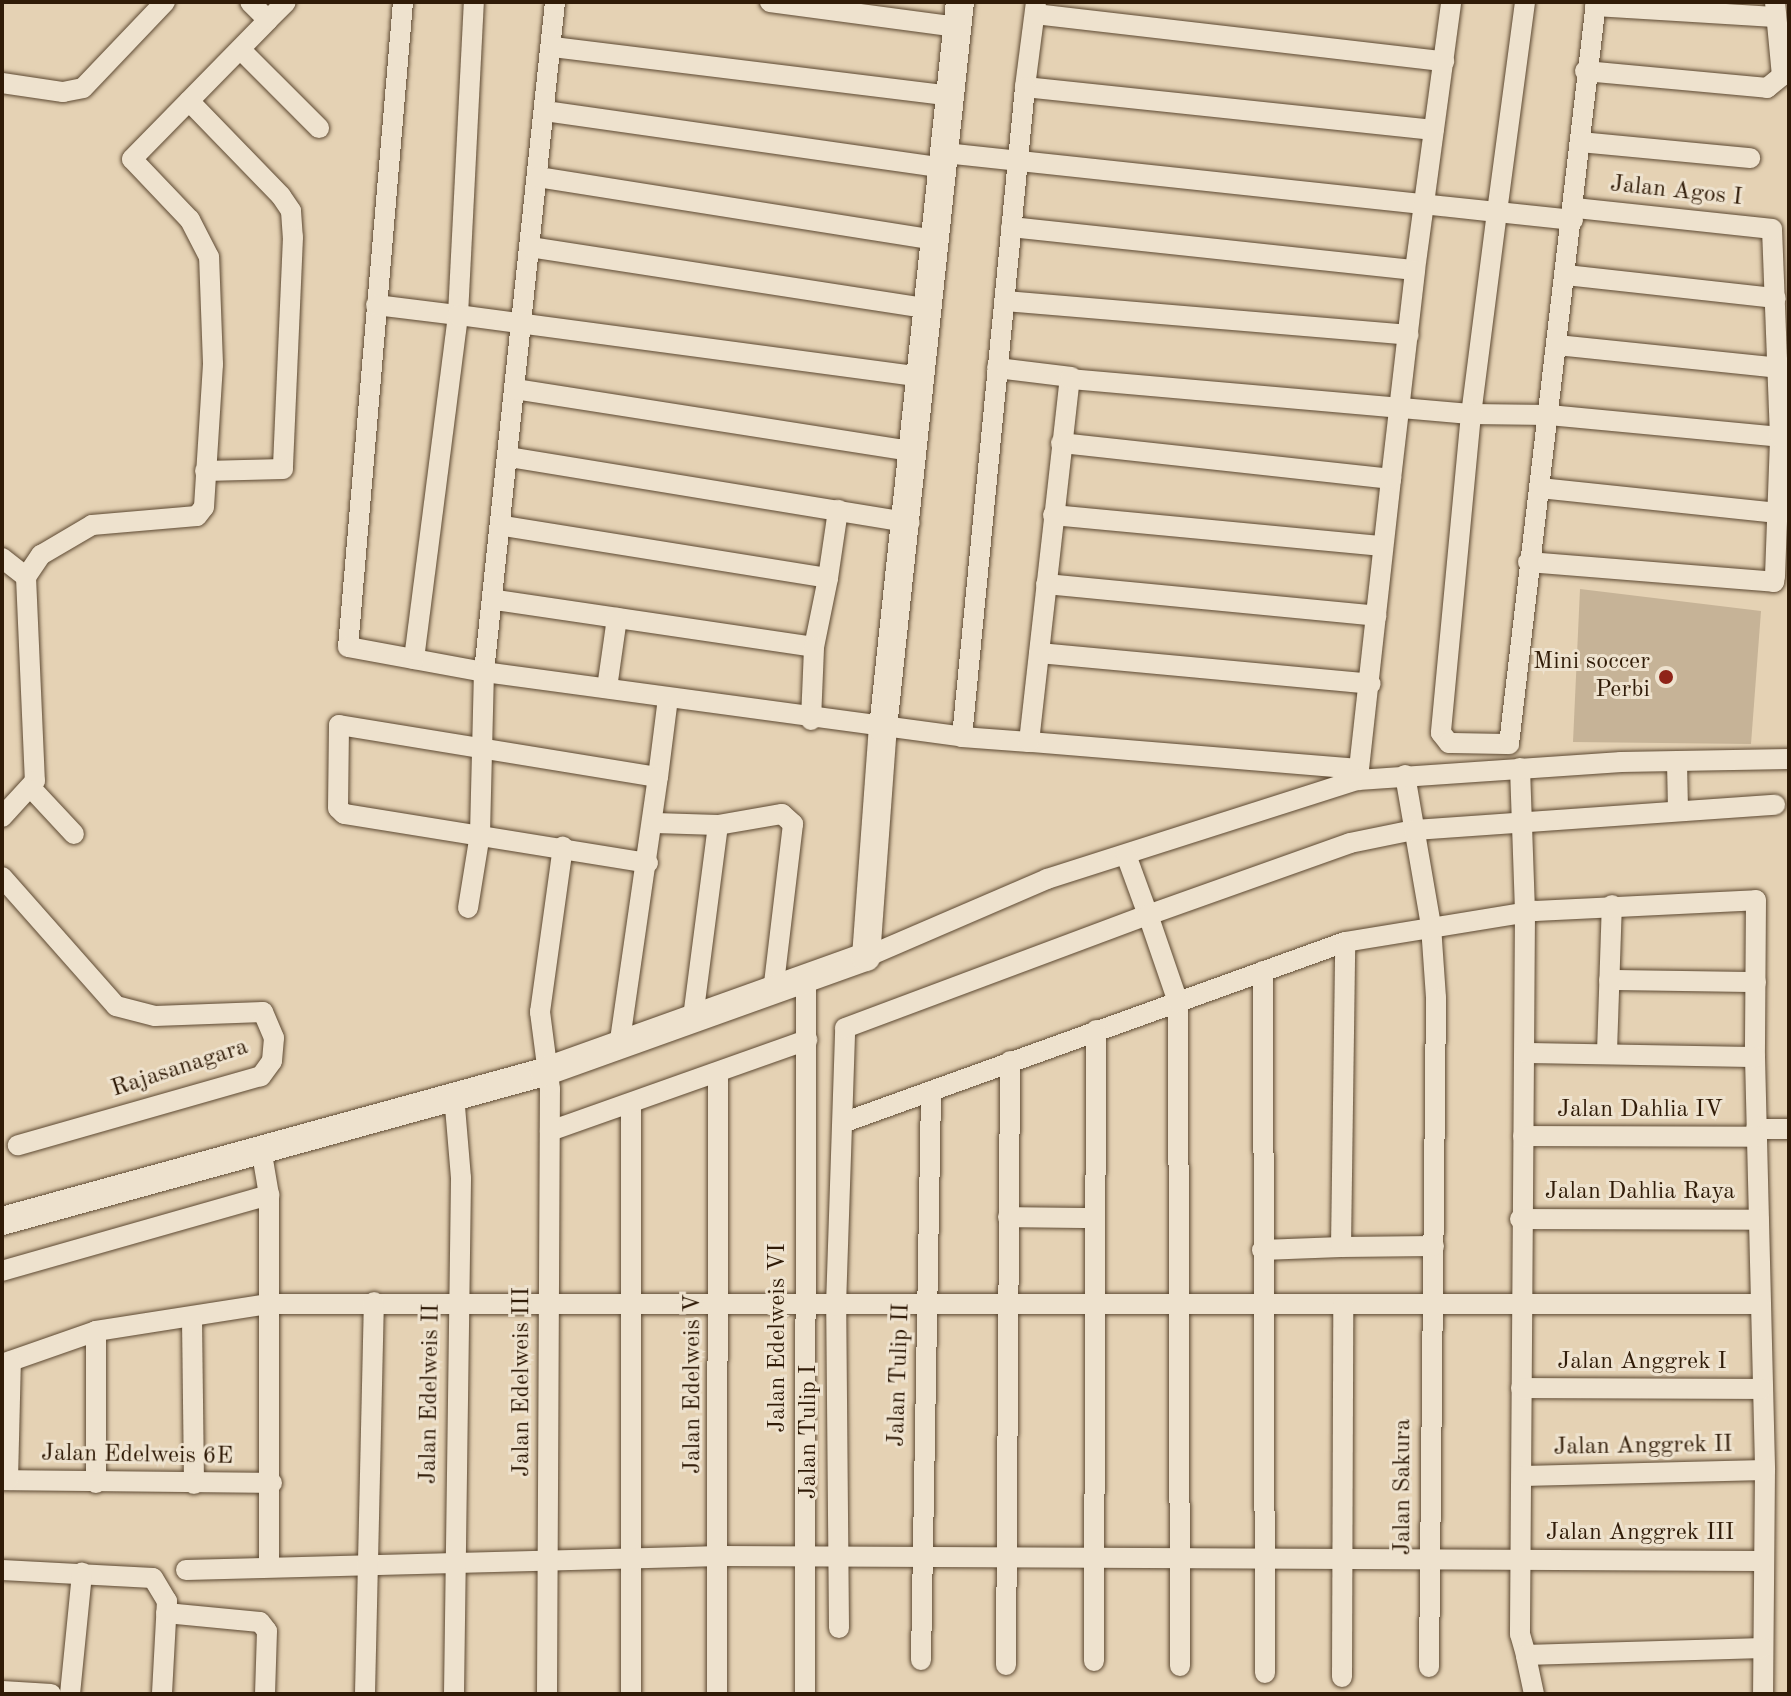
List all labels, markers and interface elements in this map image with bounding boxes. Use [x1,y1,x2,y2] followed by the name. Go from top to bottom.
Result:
[1609,171,1743,213] street label: Jalan Agos I
[1533,649,1650,705] place label: Mini soccer Perbi
[1657,668,1675,686] marker: Mini soccer Perbi
[108,1033,252,1105] street label: Rajasanagara
[1557,1097,1723,1125] street label: Jalan Dahlia IV
[1545,1179,1735,1207] street label: Jalan Dahlia Raya
[765,1243,793,1433] street label: Jalan Edelweis VI
[509,1287,537,1477] street label: Jalan Edelweis III
[680,1294,708,1474] street label: Jalan Edelweis V
[883,1303,917,1447] street label: Jalan Tulip II
[415,1304,447,1484] street label: Jalan Edelweis II
[1557,1349,1727,1377] street label: Jalan Anggrek I
[796,1365,824,1499] street label: Jalan Tulip I
[1390,1419,1418,1555] street label: Jalan Sakura
[1553,1431,1733,1463] street label: Jalan Anggrek II
[41,1440,233,1472] street label: Jalan Edelweis 6E
[1546,1520,1734,1548] street label: Jalan Anggrek III

